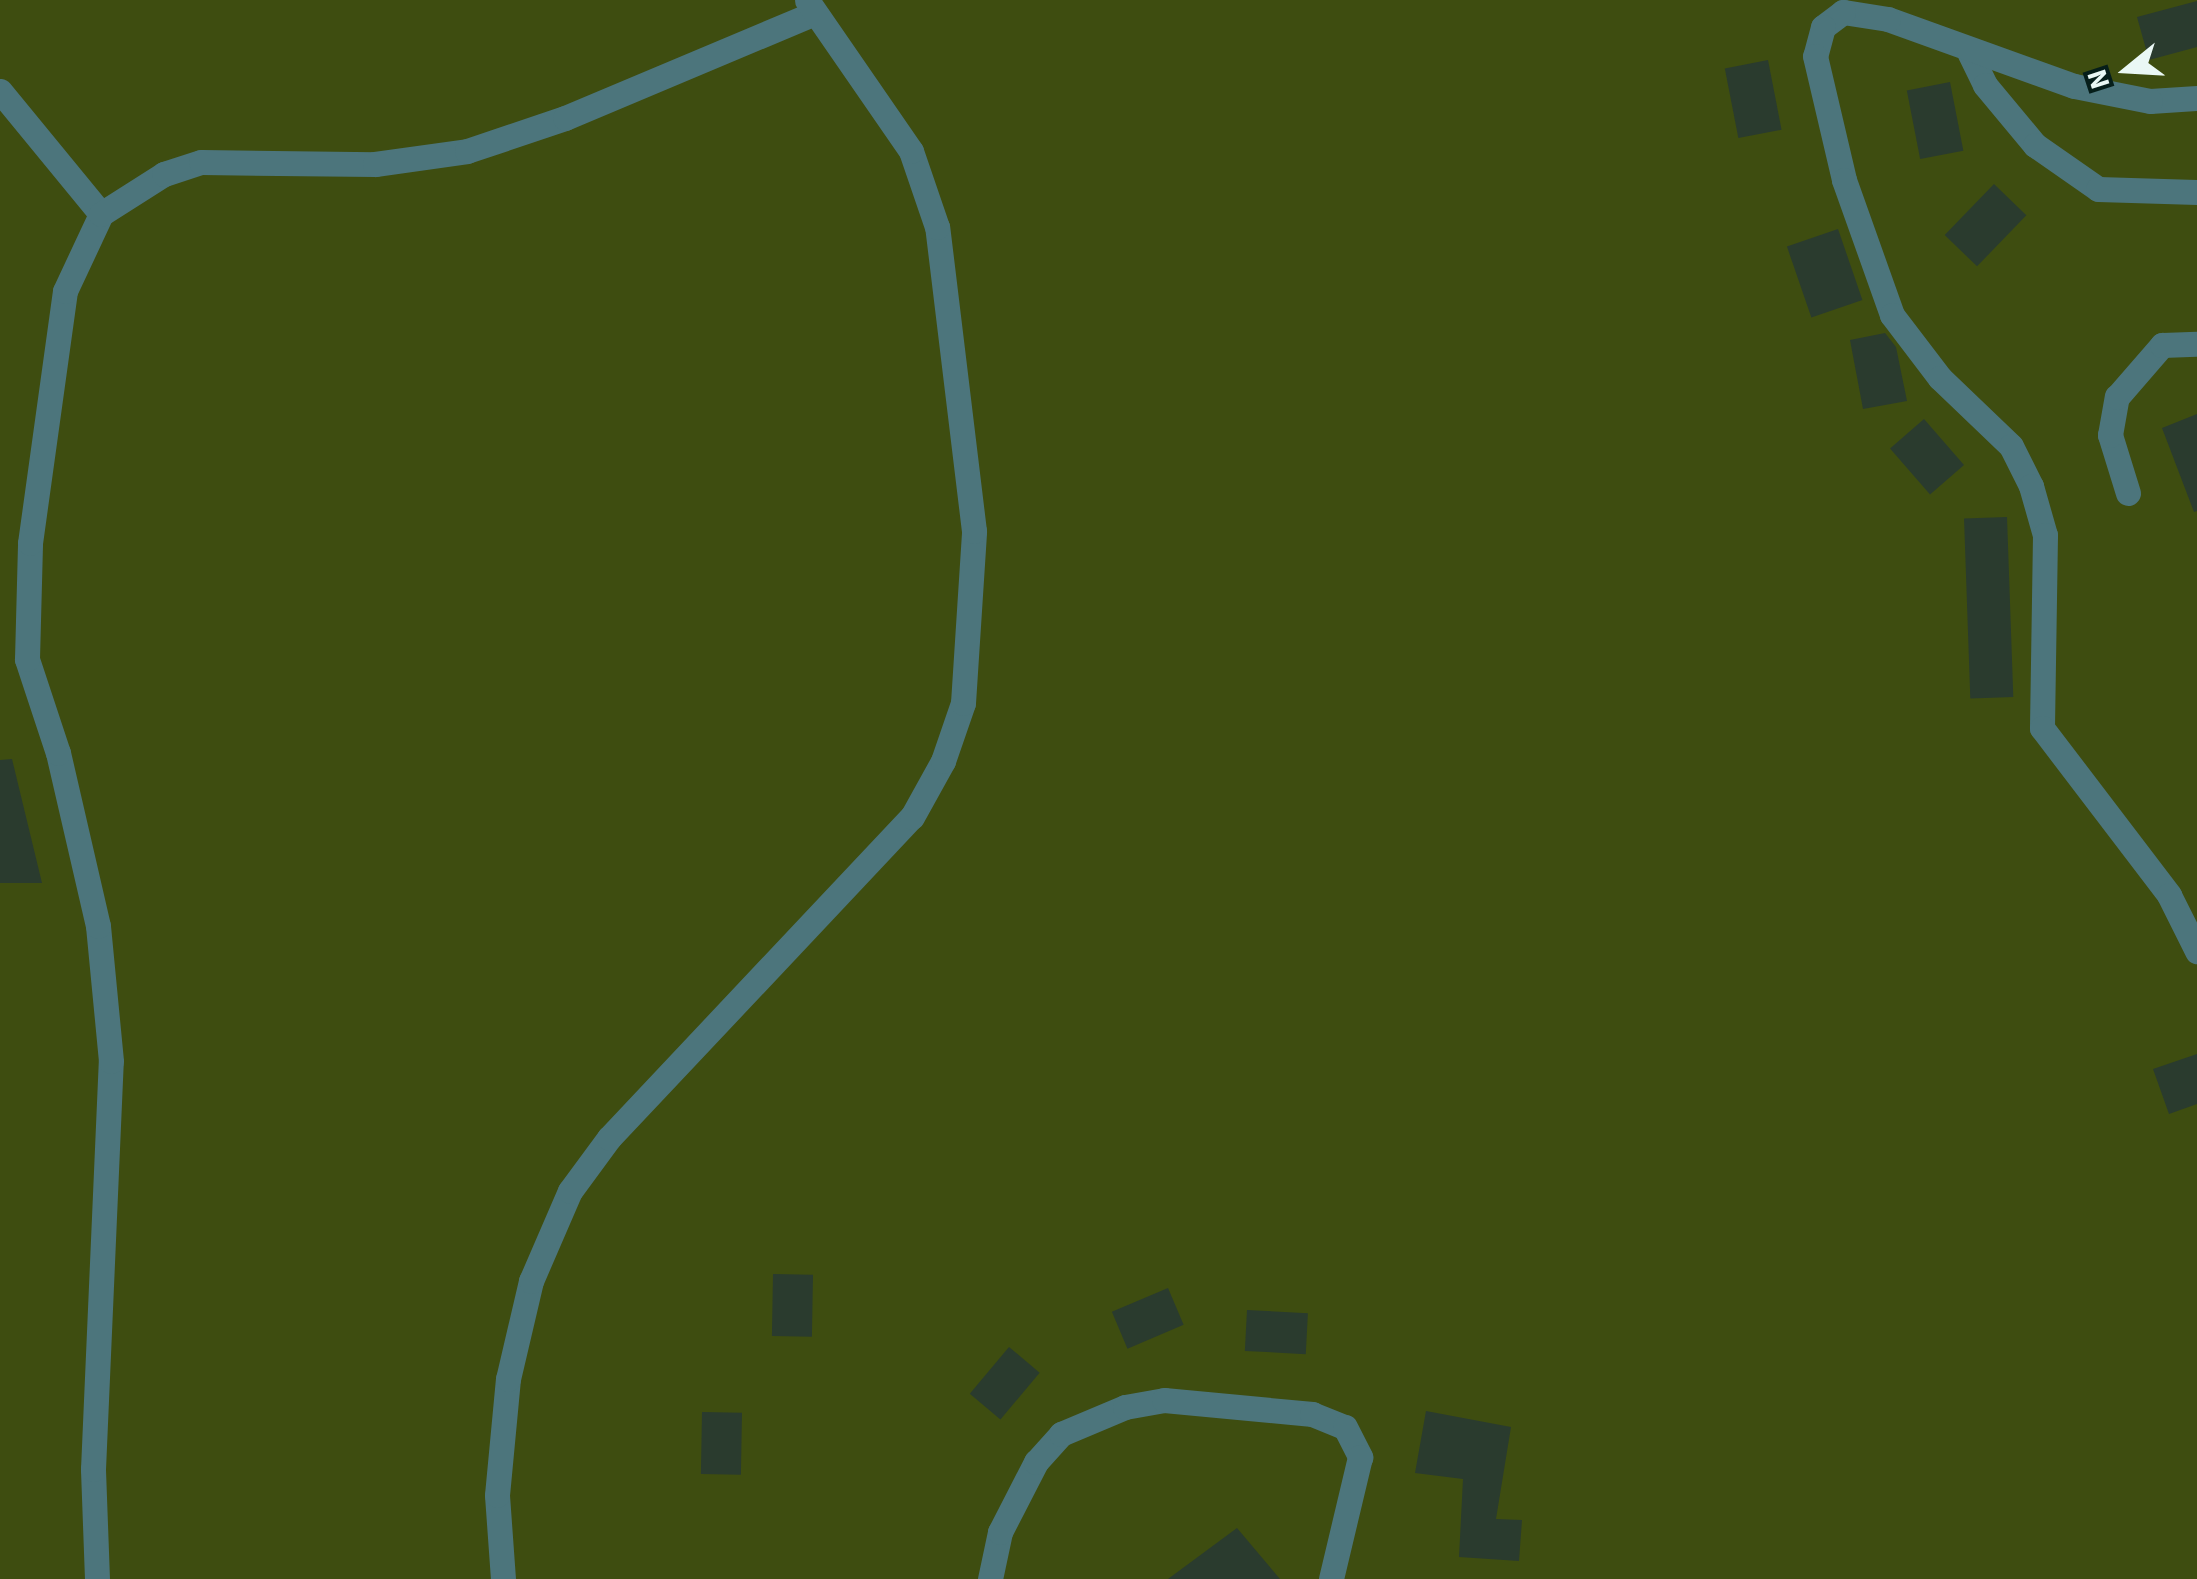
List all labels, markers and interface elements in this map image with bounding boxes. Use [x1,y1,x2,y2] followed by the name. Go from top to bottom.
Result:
[2077,20,2177,120] north arrow
[2077,64,2120,94] text: N

